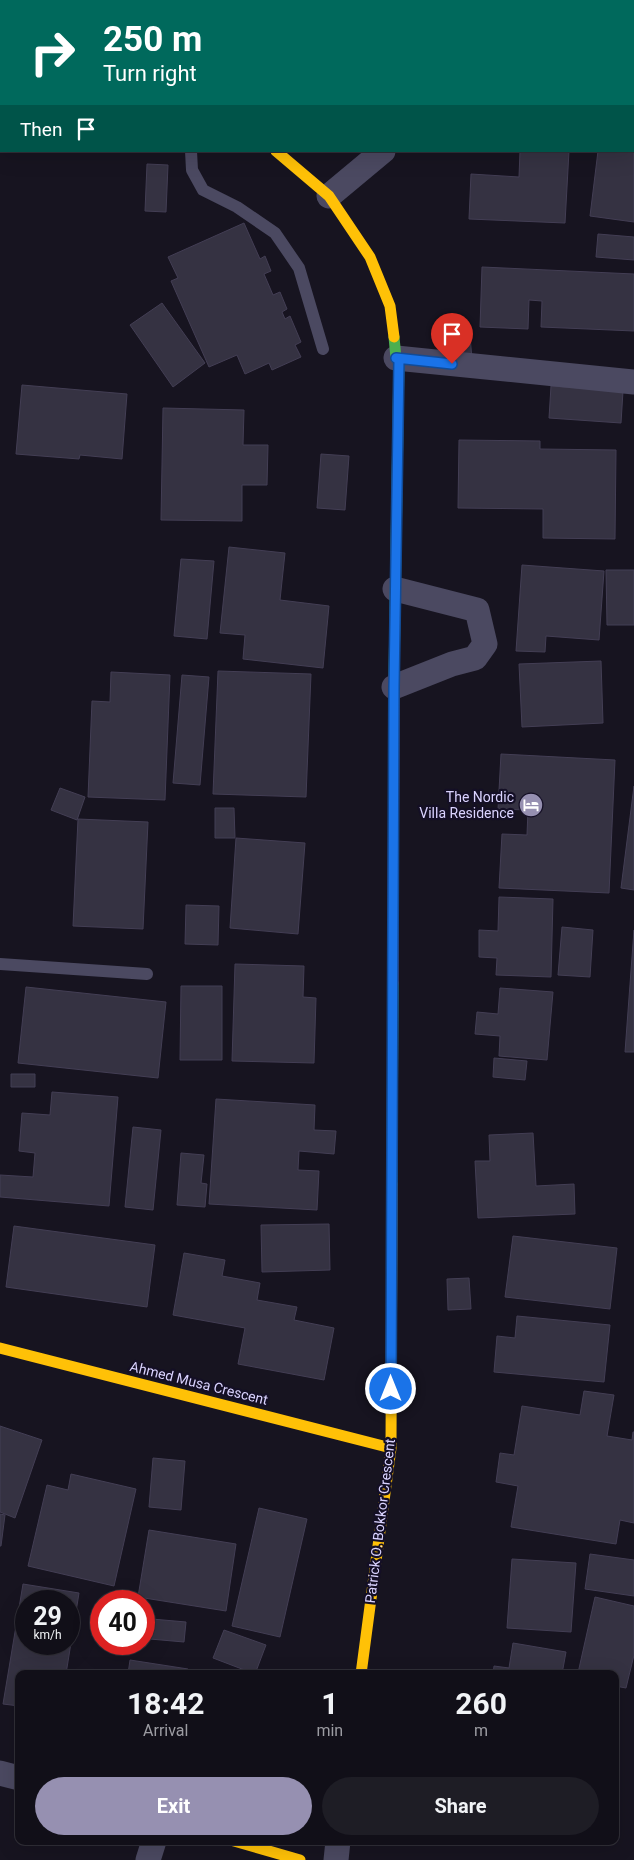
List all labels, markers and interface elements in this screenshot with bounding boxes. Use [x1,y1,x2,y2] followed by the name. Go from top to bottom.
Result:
[103,19,202,60] text: 250 m
[20,20,85,85] icon: right
[103,61,197,86] text: Turn right
[72,115,100,143] icon: arrive
[20,118,62,141] text: Then
[431,313,473,364] pin
[438,320,466,348] icon: arrive
[419,789,514,821] place label: The Nordic Villa Residence
[518,792,544,818] hotel icon: The Nordic Villa Residence
[128,1358,270,1408] street label: Ahmed Musa Crescent
[364,1362,416,1414] position arrow
[362,1437,398,1604] street label: Patrick O. Bokkor Crescent
[90,1590,155,1655] speed limit sign: 40
[33,1602,62,1631] text: 29
[33,1628,62,1642] text: km/h
[127,1686,204,1721] text: 18:42
[321,1686,338,1721] text: 1
[455,1686,507,1721] text: 260
[143,1721,188,1740] text: Arrival
[316,1721,343,1740] text: min
[474,1721,488,1740] text: m
[35,1777,312,1835] button: Exit
[322,1777,599,1835] button: Share

